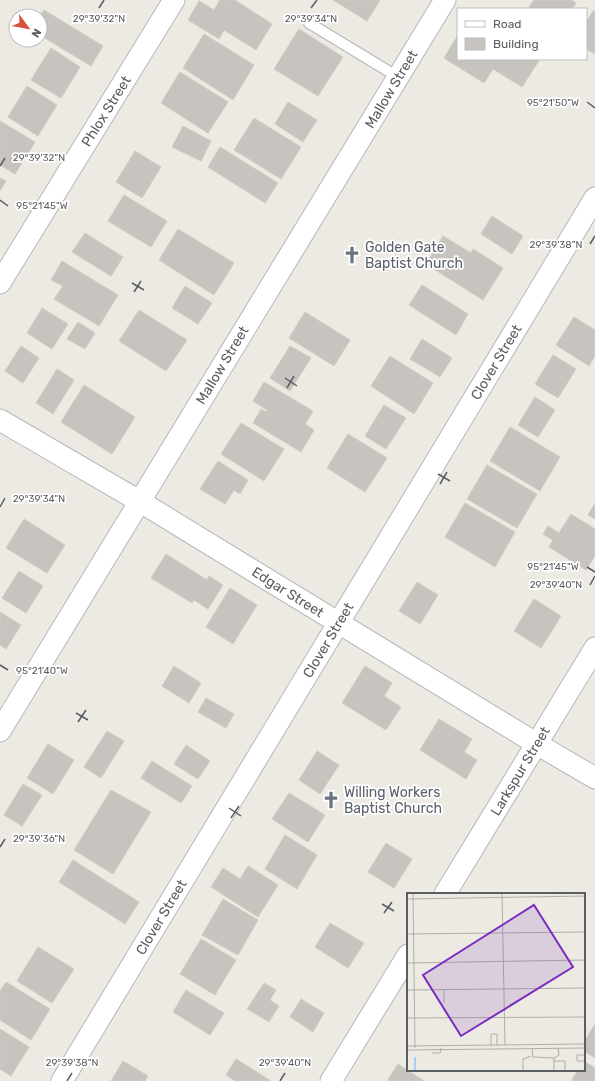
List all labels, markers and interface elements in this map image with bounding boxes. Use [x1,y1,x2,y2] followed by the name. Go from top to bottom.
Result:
[8,8,48,48] north arrow
[457,8,587,60] legend
[73,13,125,25] text: 29°39'32"N
[285,13,337,25] text: 29°39'34"N
[493,17,521,31] text: Road
[28,26,44,40] text: N
[493,37,539,51] text: Building
[361,47,422,131] street label: Mallow Street
[78,72,135,150] street label: Phlox Street
[527,97,579,109] text: 95°21'50"W
[13,152,65,164] text: 29°39'32"N
[16,200,68,212] text: 95°21'45"W
[365,239,463,272] place label: Golden Gate Baptist Church
[530,239,582,251] text: 29°39'38"N
[342,245,362,265] church icon: Golden Gate Baptist Church
[467,321,526,403] street label: Clover Street
[192,323,253,407] street label: Mallow Street
[13,493,65,505] text: 29°39'34"N
[527,561,579,573] text: 95°21'45"W
[249,564,327,622] street label: Edgar Street
[530,579,582,591] text: 29°39'40"N
[299,599,358,681] street label: Clover Street
[16,665,68,677] text: 95°21'40"W
[487,723,554,819] street label: Larkspur Street
[344,784,442,817] place label: Willing Workers Baptist Church
[321,790,341,810] church icon: Willing Workers Baptist Church
[13,833,65,845] text: 29°39'36"N
[132,876,191,958] street label: Clover Street
[407,893,585,1071] inset map
[46,1057,98,1069] text: 29°39'38"N
[259,1057,311,1069] text: 29°39'40"N

